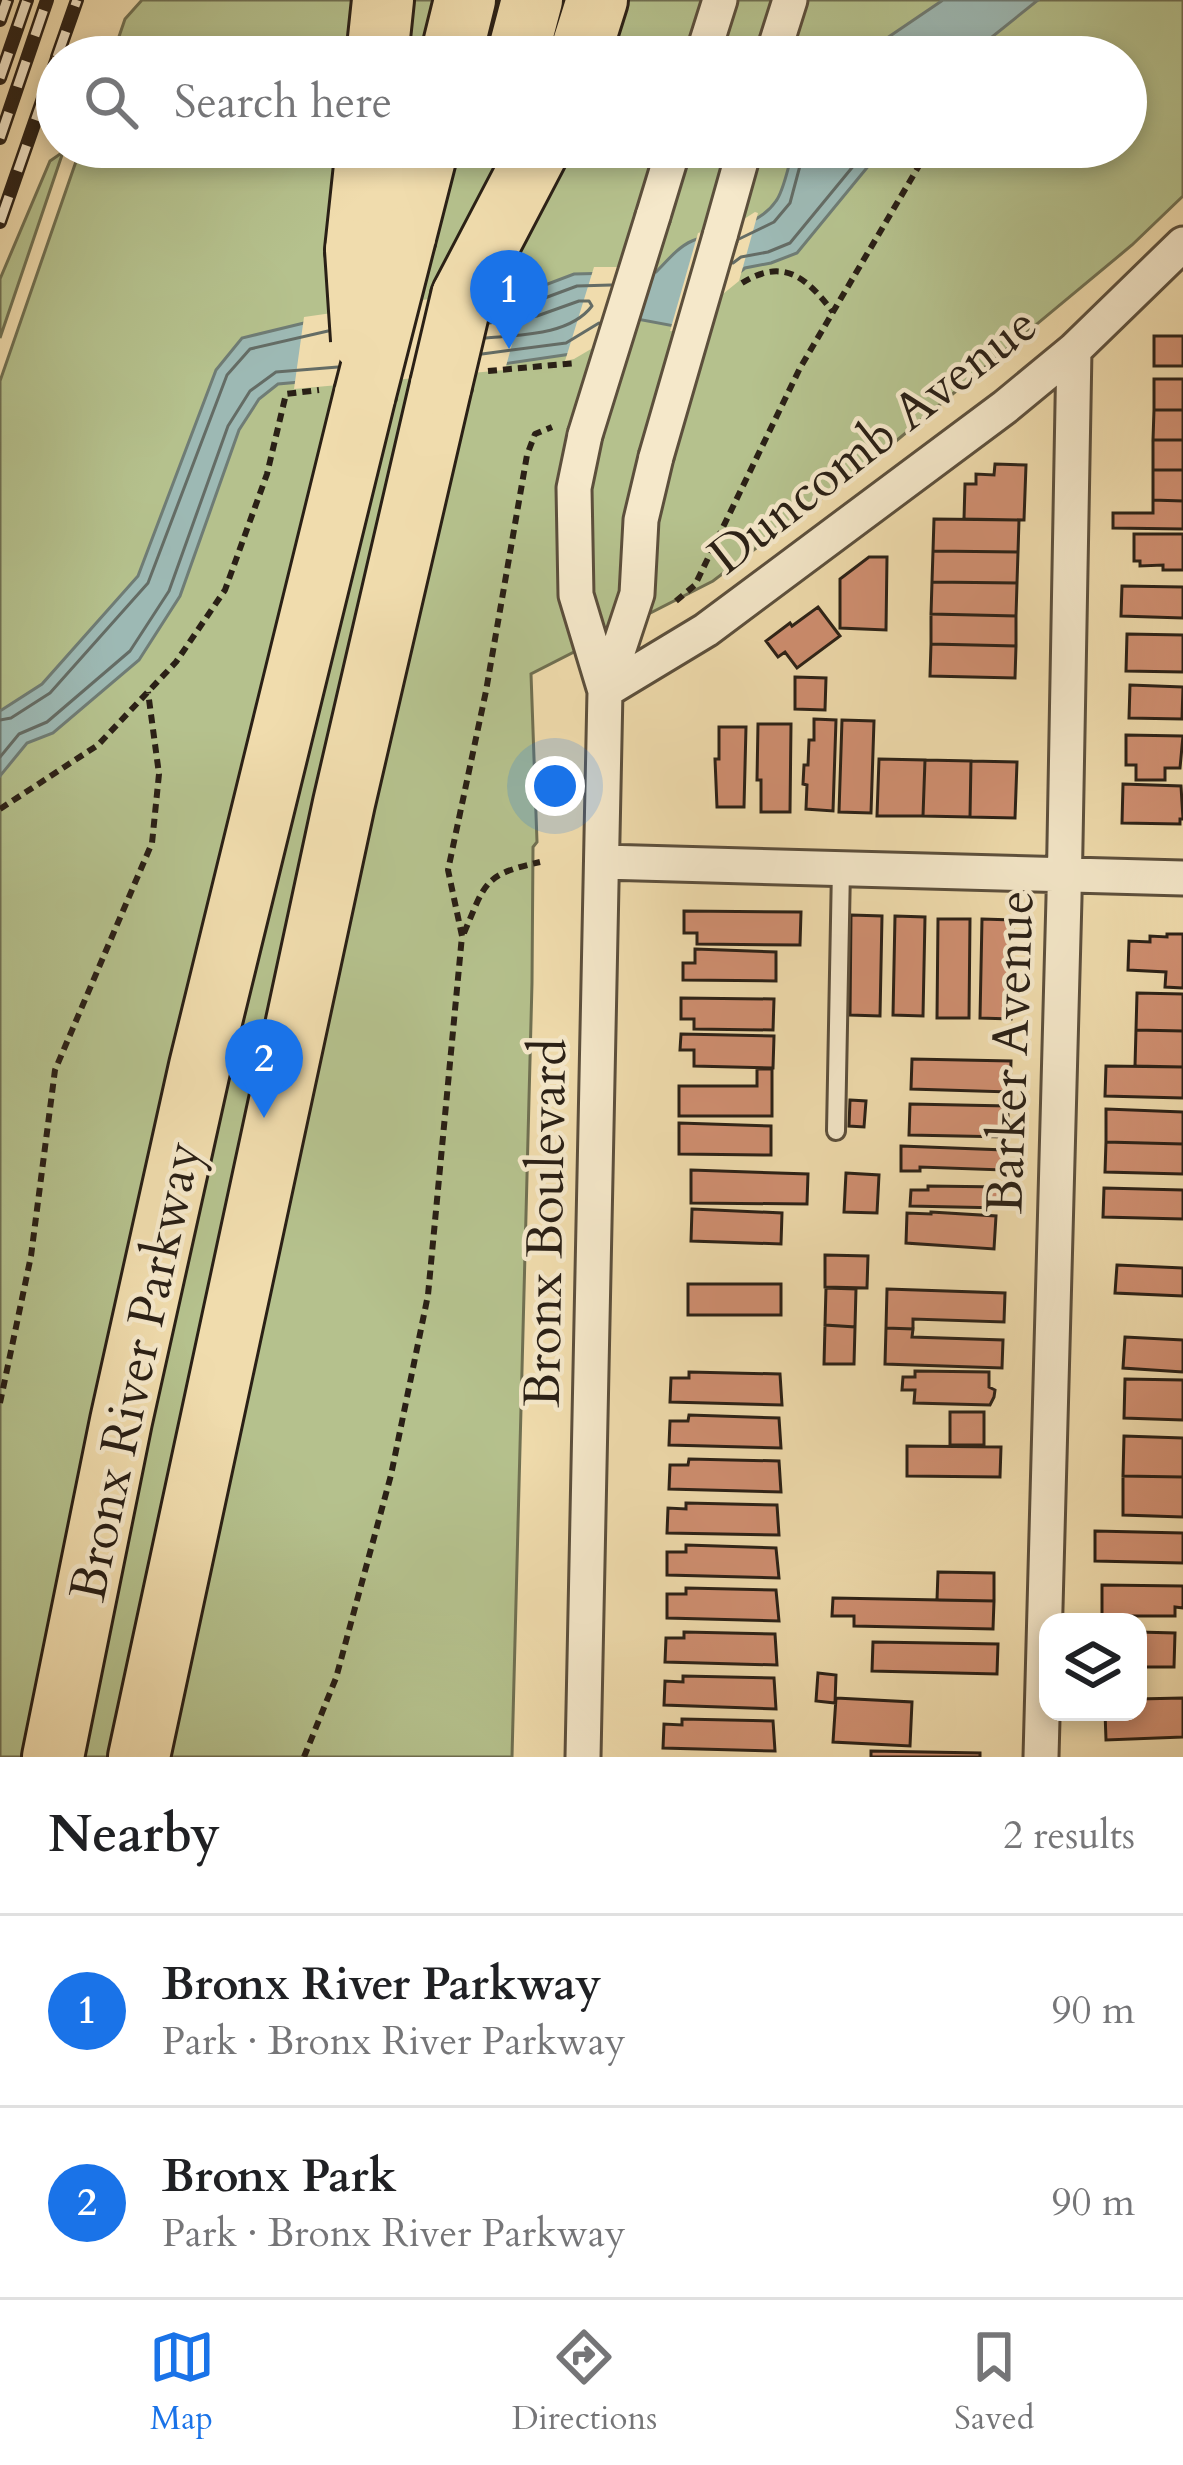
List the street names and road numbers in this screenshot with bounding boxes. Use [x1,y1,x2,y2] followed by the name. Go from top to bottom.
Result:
[695,290,1052,591] street label: Duncomb Avenue
[970,889,1052,1215] street label: Barker Avenue
[508,1038,584,1408] street label: Bronx Boulevard
[53,1135,219,1607] street label: Bronx River Parkway

